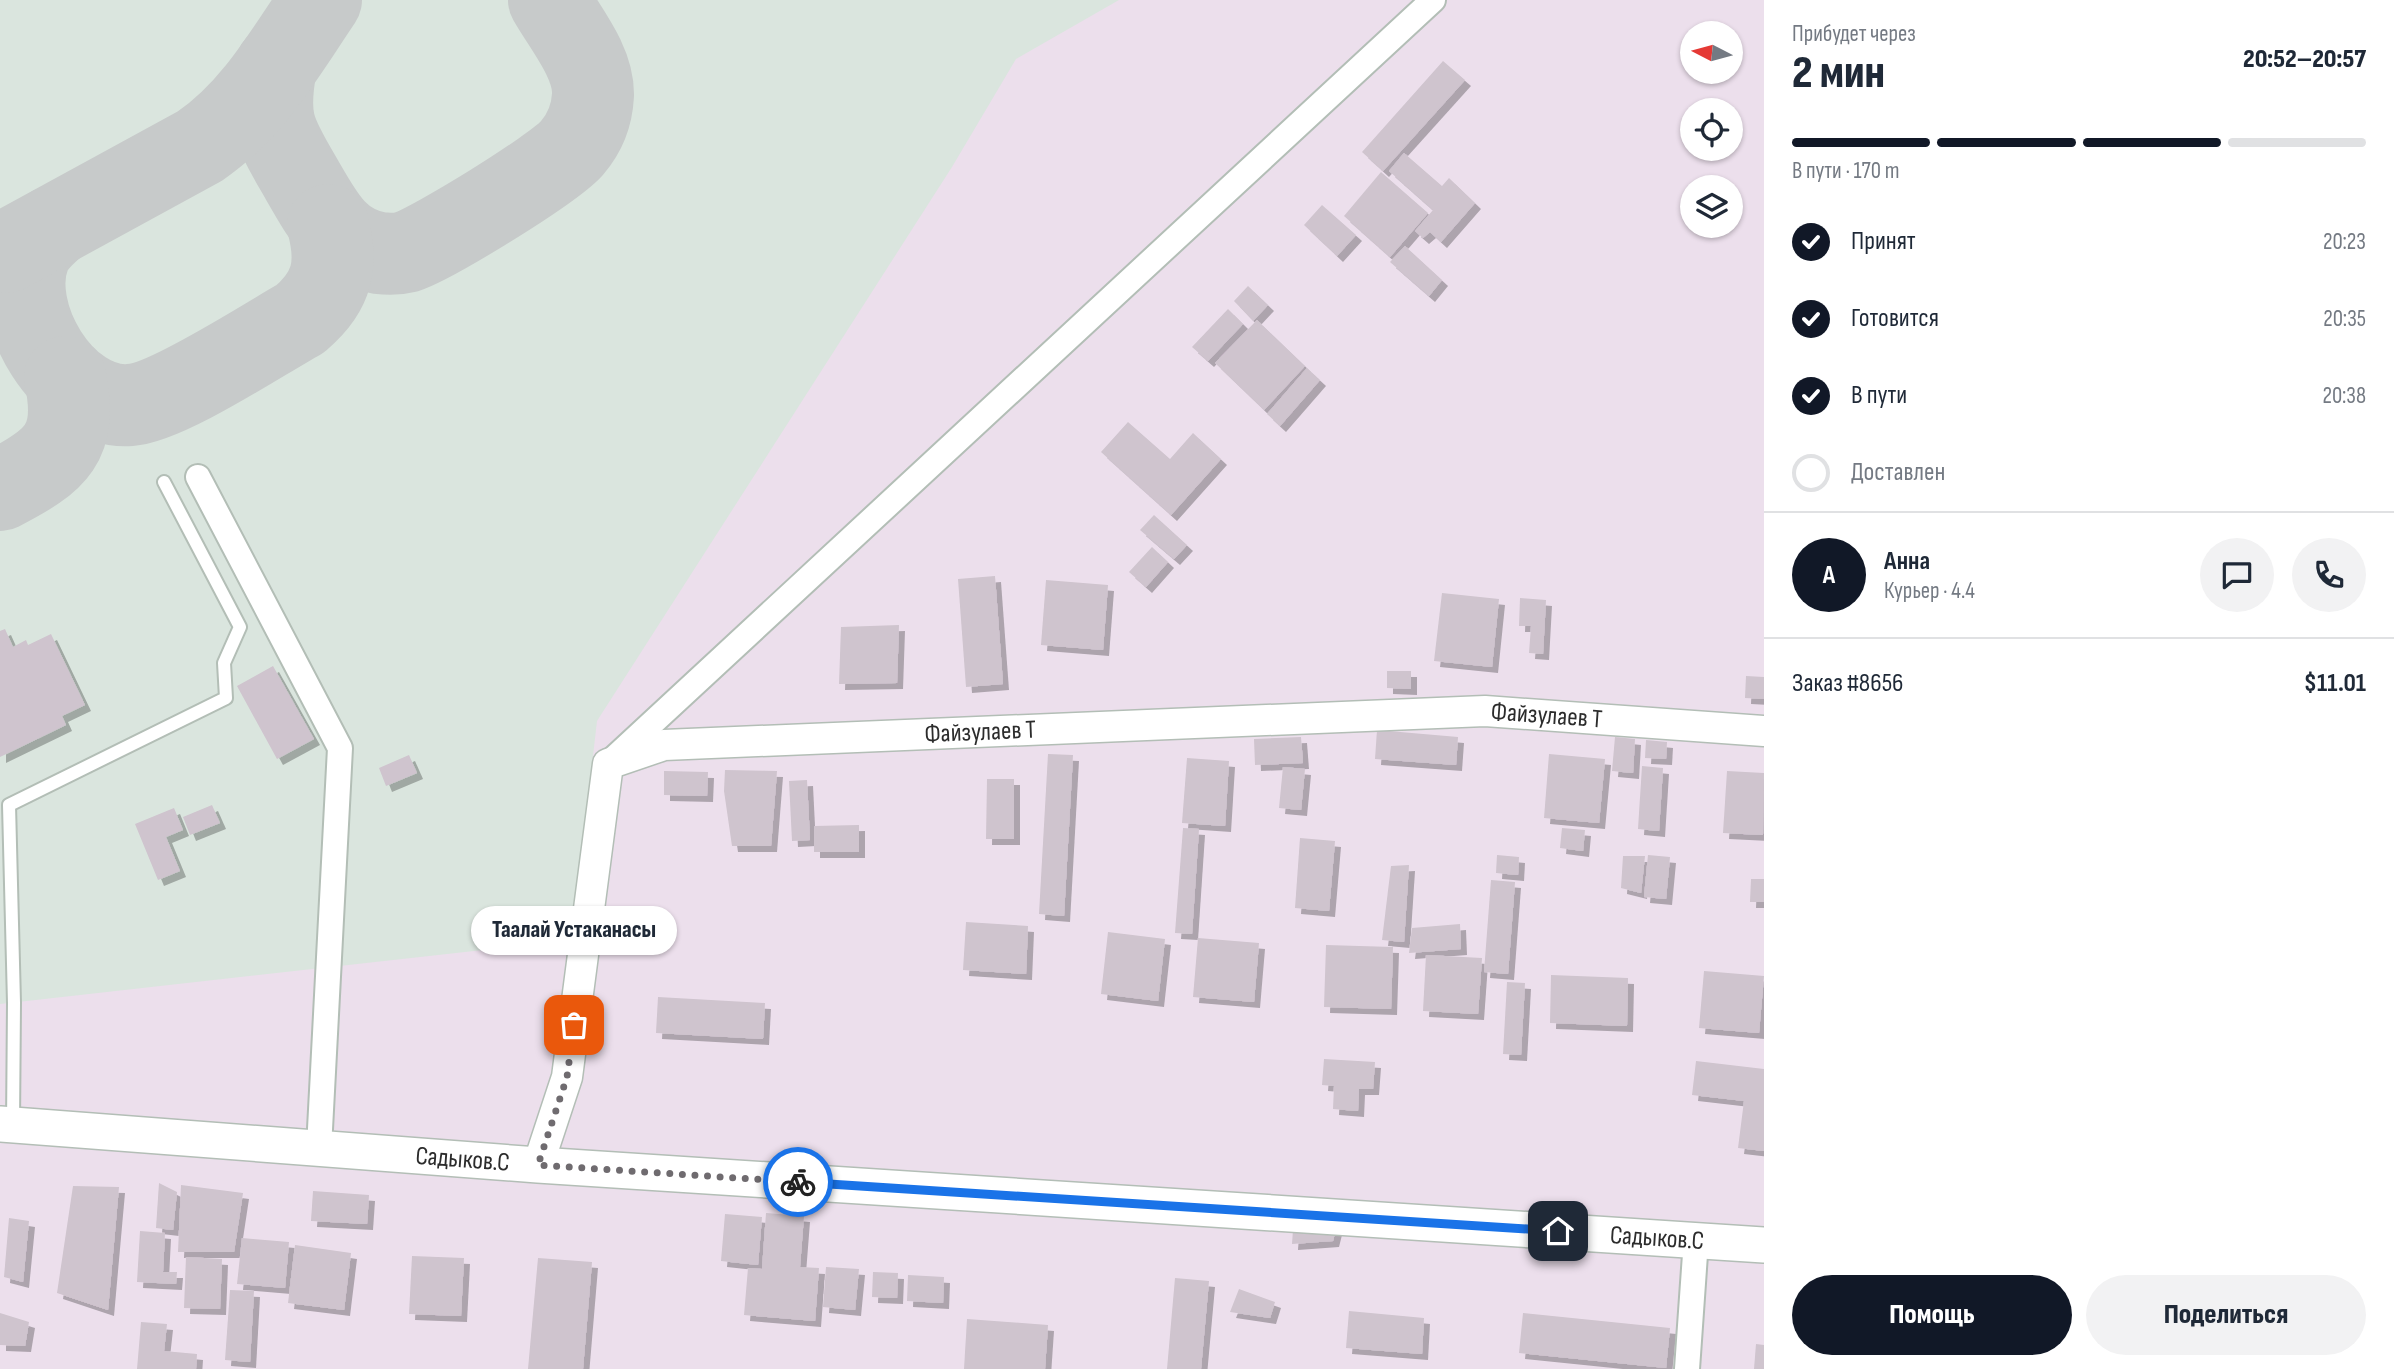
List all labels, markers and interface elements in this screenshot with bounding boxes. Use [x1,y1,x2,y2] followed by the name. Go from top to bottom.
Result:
[1792,20,1916,48] text: Прибудет через
[1680,21,1743,84] north arrow
[1680,21,1743,238] map controls
[2243,44,2366,75] text: 20:52–20:57
[1792,46,1885,101] text: 2 мин
[1680,98,1743,161] button: locate
[1792,157,1899,185] text: В пути · 170 m
[1680,175,1743,238] button: layers
[1792,223,1830,261] icon: check
[1851,226,1916,257] text: Принят
[2323,228,2366,256] text: 20:23
[1792,300,1830,338] icon: check
[1851,303,1939,334] text: Готовится
[2323,305,2366,333] text: 20:35
[1792,377,1830,415] icon: check
[1851,380,1907,411] text: В пути
[2322,382,2366,410] text: 20:38
[1851,457,1945,488] text: Доставлен
[2200,538,2274,612] button: chat
[2292,538,2366,612] button: phone
[1884,546,1930,577] text: Анна
[1823,560,1835,591] text: А
[1884,577,1975,605] text: Курьер · 4.4
[1792,668,1903,699] text: Заказ #8656
[2304,668,2366,699] text: $11.01
[1490,696,1604,735] street label: Файзулаев Т
[924,714,1037,750] street label: Файзулаев Т
[471,906,677,955] callout: Таалай Устаканасы
[492,916,656,944] text: Таалай Устаканасы
[544,995,604,1055] pin
[555,1006,593,1044] icon: bag
[414,1140,511,1178] street label: Садыков.С
[763,1147,833,1217] courier
[779,1163,817,1201] icon: bike
[1528,1201,1588,1261] pin
[1539,1212,1577,1250] icon: home
[1609,1219,1705,1257] street label: Садыков.С
[1792,1275,2072,1355] button: Помощь
[2086,1275,2366,1355] button: Поделиться

